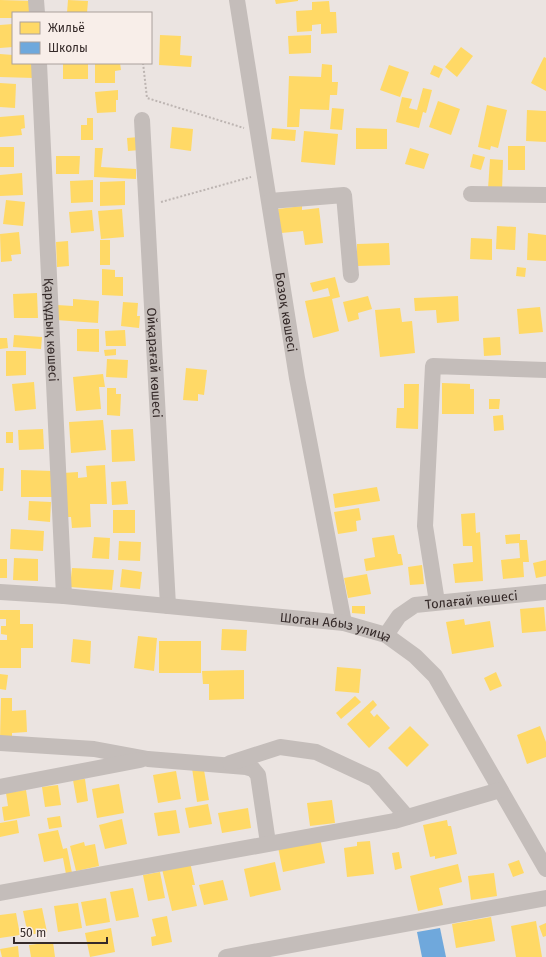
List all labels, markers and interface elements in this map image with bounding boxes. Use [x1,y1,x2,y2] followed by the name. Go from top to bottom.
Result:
[12,12,152,64] legend
[48,21,85,35] text: Жильё
[48,41,88,55] text: Школы
[272,271,300,353] street label: Бозоқ көшесі
[41,277,61,382] street label: Қарқұдық көшесі
[144,307,165,418] street label: Ойқарағай көшесі
[424,588,518,612] street label: Толағай көшесі
[279,610,395,645] street label: Шоган Абыз улица
[14,919,107,945] scale bar
[20,926,46,940] text: 50 m

